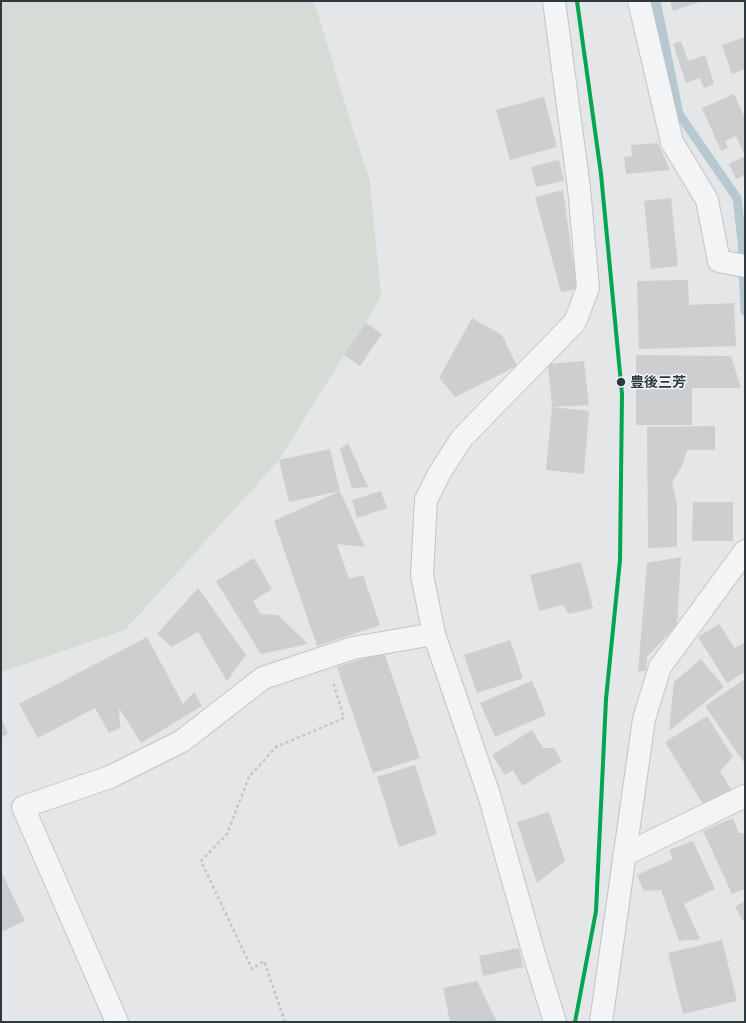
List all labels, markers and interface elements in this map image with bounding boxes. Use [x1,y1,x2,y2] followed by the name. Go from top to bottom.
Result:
[630,374,686,390] place label: 豊後三芳
[615,376,627,388] marker: 豊後三芳

